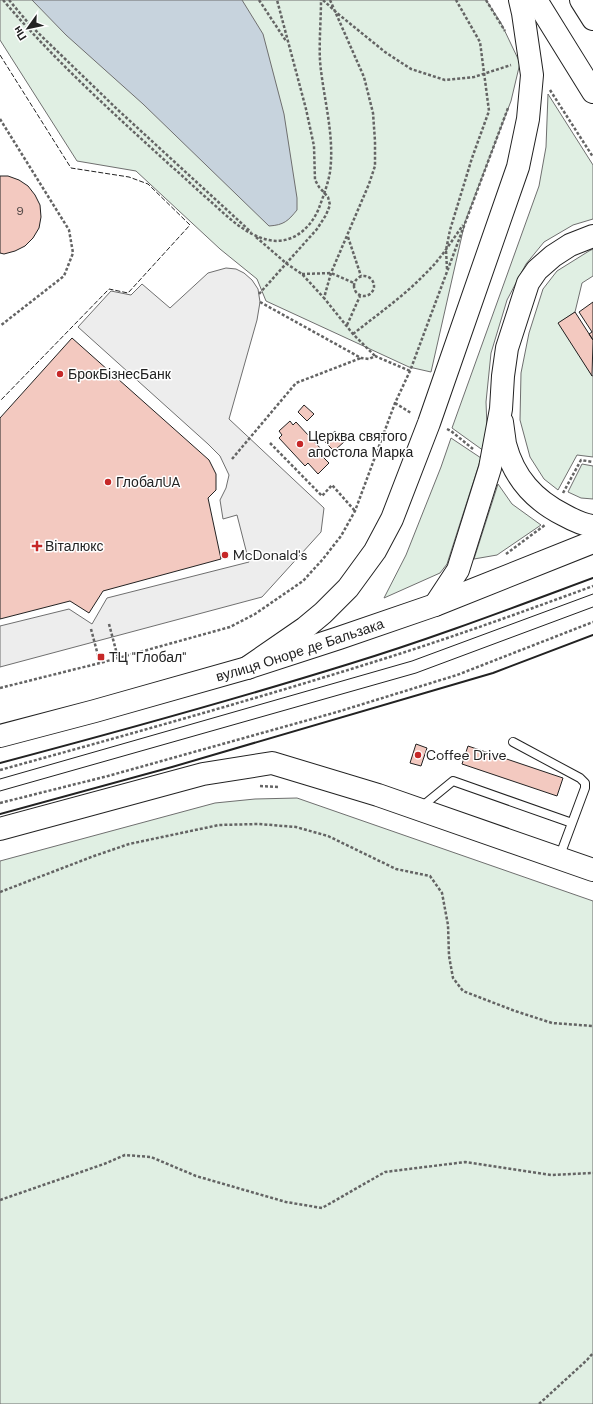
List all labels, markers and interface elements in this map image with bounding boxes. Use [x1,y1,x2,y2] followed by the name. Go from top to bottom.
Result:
[8,8,48,48] north arrow
[10,24,29,43] text: Пн
[16,203,24,219] house number: 9
[68,365,172,383] place label: БрокБізнесБанк
[55,369,65,379] marker: БрокБізнесБанк
[308,427,413,461] place label: Церква святого апостола Марка
[295,439,305,449] marker: Церква святого апостола Марка
[116,473,181,491] place label: ГлобалUA
[103,477,113,487] marker: ГлобалUA
[45,537,103,555] place label: Віталюкс
[32,541,42,551] marker: Віталюкс
[233,546,308,564] place label: McDonald's
[220,550,230,560] marker: McDonald's
[214,614,386,685] street label: вулиця Оноре де Бальзака
[109,648,186,666] place label: ТЦ "Глобал"
[96,652,106,662] marker: ТЦ "Глобал"
[426,746,506,764] place label: Coffee Drive
[413,750,423,760] marker: Coffee Drive

